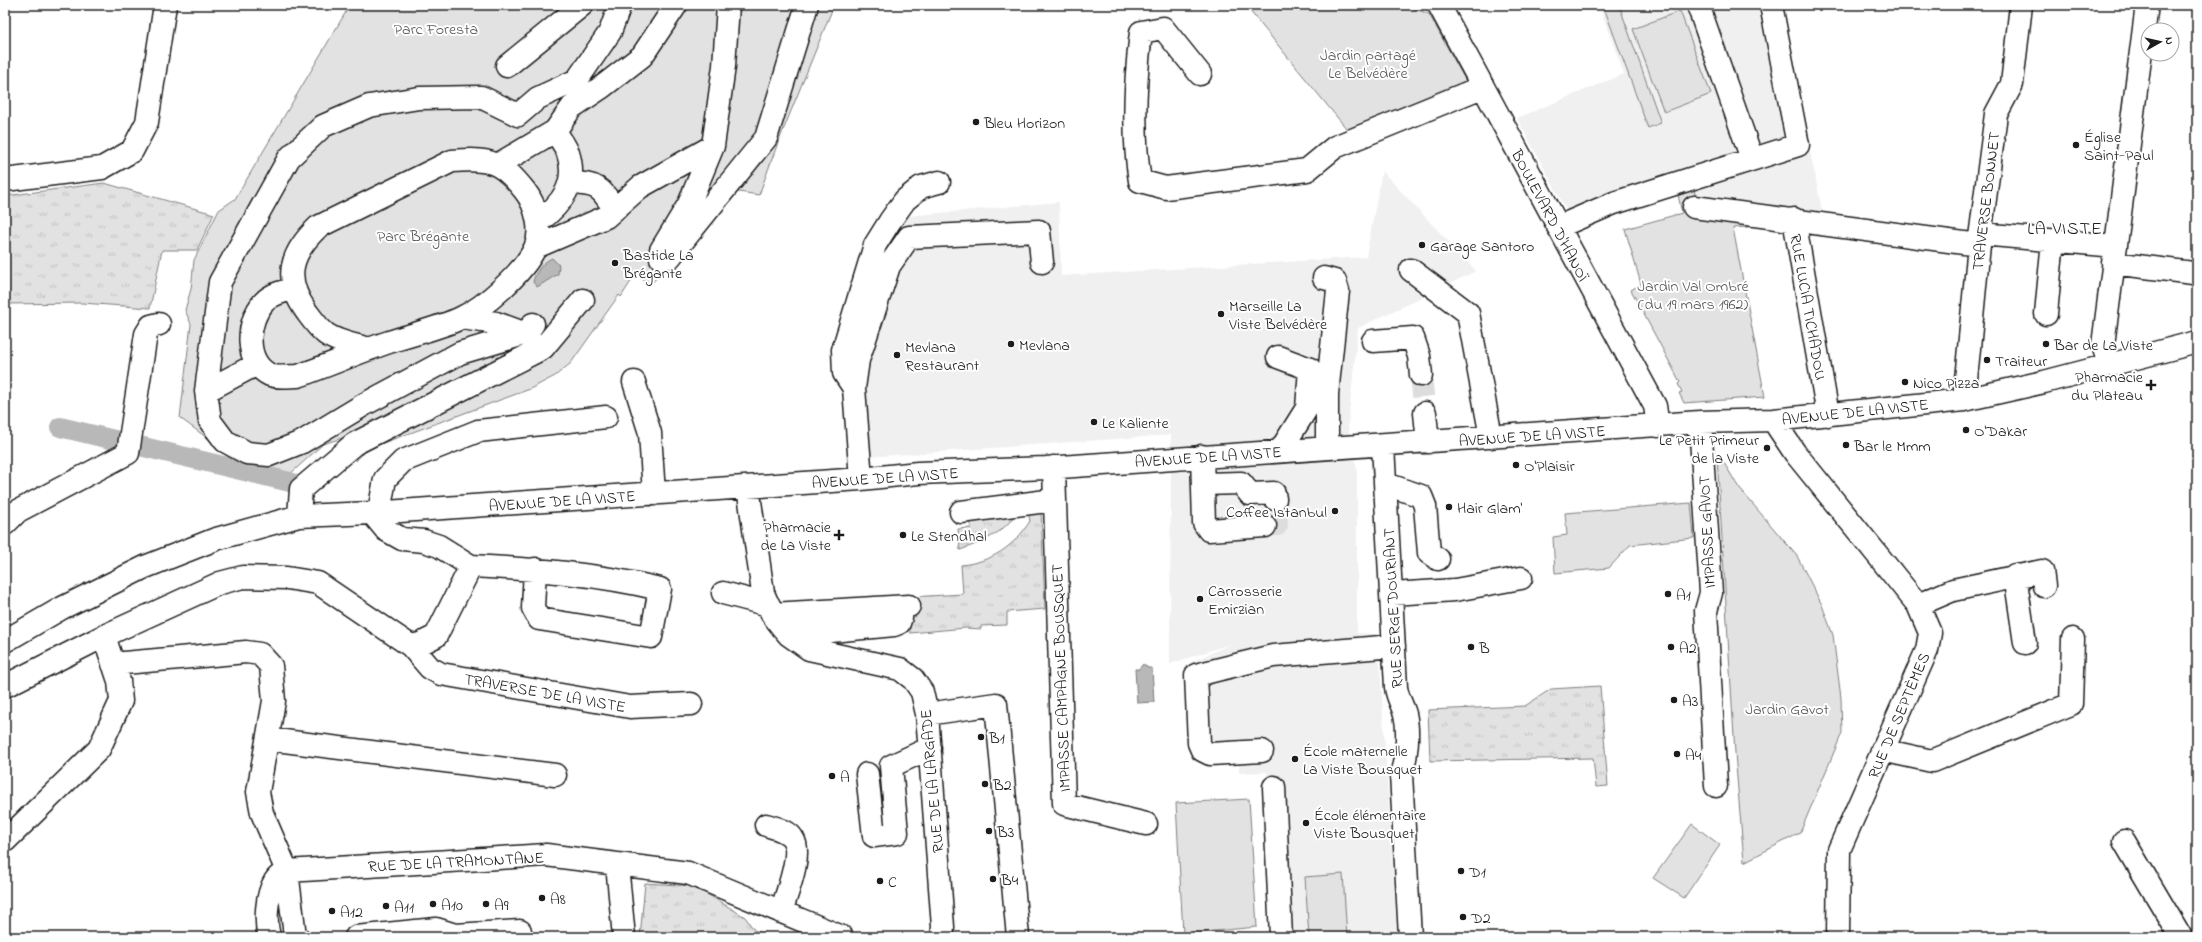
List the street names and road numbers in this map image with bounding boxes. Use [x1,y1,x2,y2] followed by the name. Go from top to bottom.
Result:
[1967,130,2007,272] street label: TRAVERSE BONNET
[1504,145,1594,286] street label: BOULEVARD D'HANOÏ
[1782,232,1832,382] street label: RUE LUCIA TICHADOU
[1781,393,1930,433] street label: AVENUE DE LA VISTE
[1458,420,1606,454] street label: AVENUE DE LA VISTE
[1134,441,1282,475] street label: AVENUE DE LA VISTE
[811,462,959,496] street label: AVENUE DE LA VISTE
[1693,475,1723,589] street label: IMPASSE GAVOT
[488,485,636,519] street label: AVENUE DE LA VISTE
[1378,527,1410,688] street label: RUE SERGE DOURIANT
[1046,564,1078,792] street label: IMPASSE CAMPAGNE BOUSQUET
[1862,649,1937,783] street label: RUE DE SEPTÈMES
[462,668,627,720] street label: TRAVERSE DE LA VISTE
[915,708,951,854] street label: RUE DE LA LARGADE
[367,846,545,880] street label: RUE DE LA TRAMONTANE

